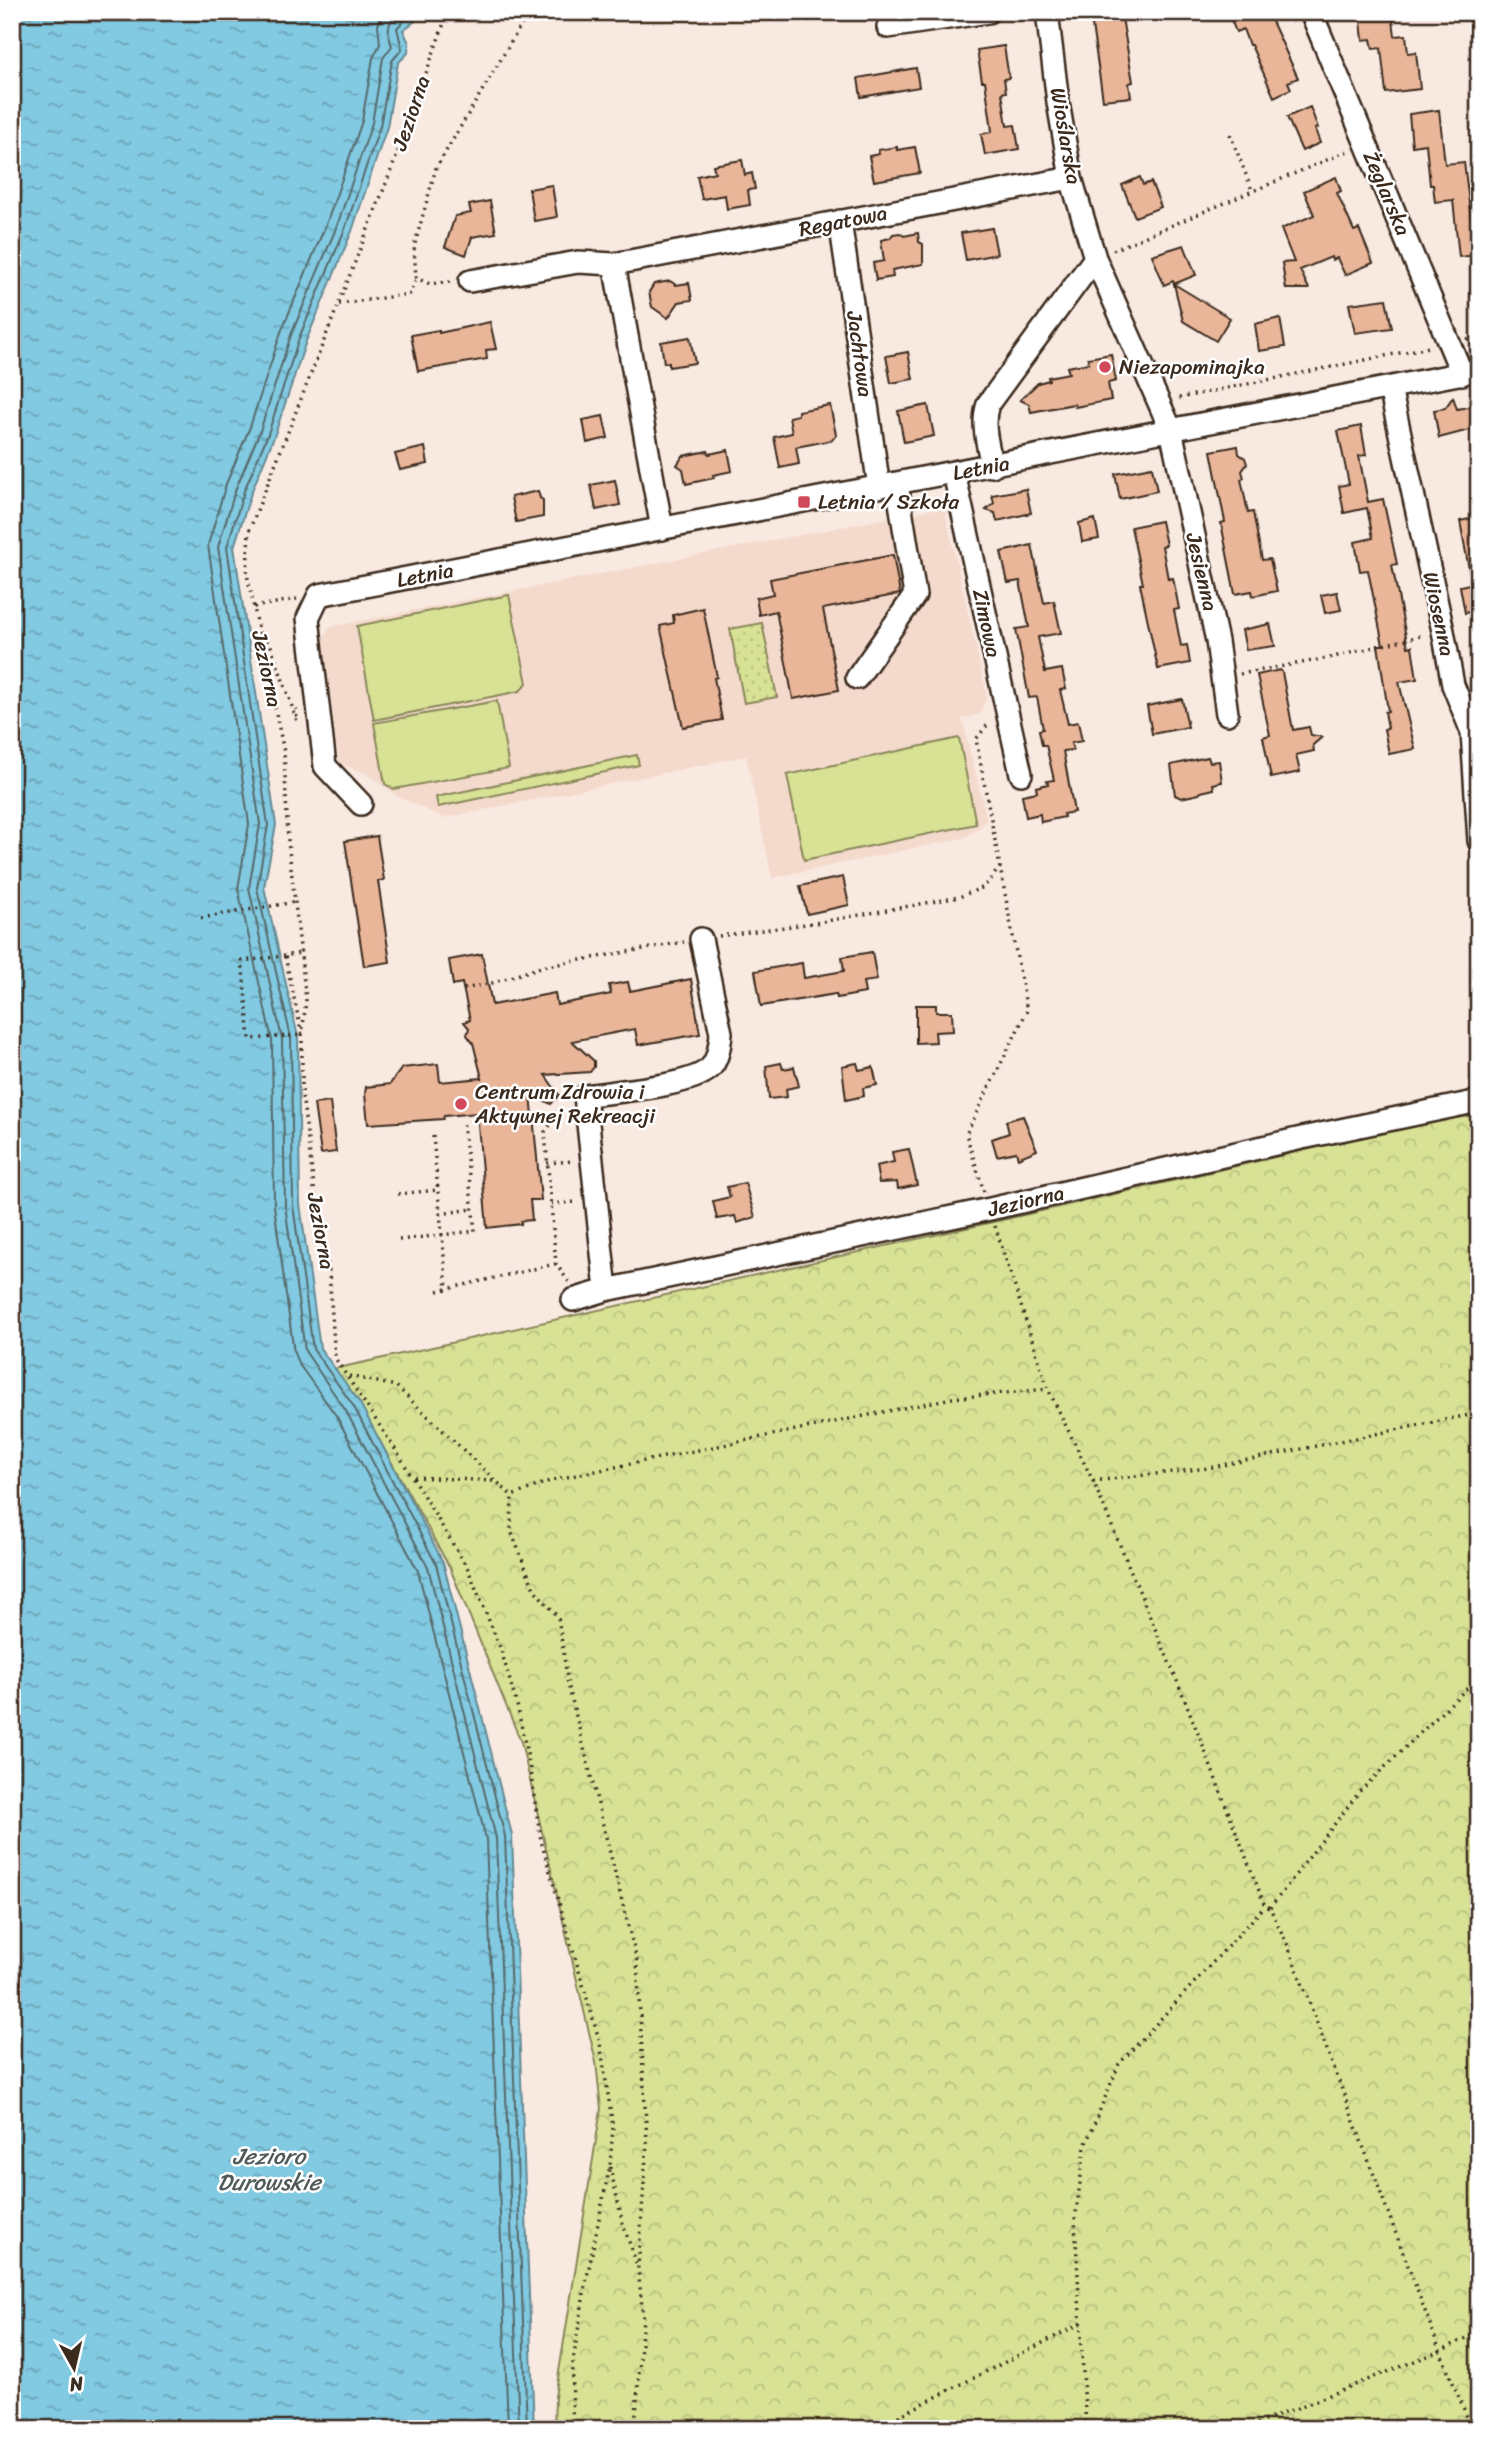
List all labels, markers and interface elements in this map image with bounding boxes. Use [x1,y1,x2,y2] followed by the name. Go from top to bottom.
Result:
[380,70,442,157] street label: Jeziorna
[1039,85,1093,188] street label: Wioślarska
[1352,144,1422,242] street label: Żeglarska
[796,194,891,248] street label: Regatowa
[835,308,885,400] street label: Jachtowa
[1119,348,1265,386] place label: Niezapominajka
[1097,359,1113,375] marker: Niezapominajka
[949,444,1013,492] street label: Letnia
[818,483,960,521] place label: Letnia / Szkoła
[796,494,812,510] marker: Letnia / Szkoła
[1174,528,1230,615] street label: Jesienna
[393,551,457,599] street label: Letnia
[1412,568,1467,660] street label: Wiosenna
[961,585,1013,661] street label: Zimowa
[240,626,294,711] street label: Jeziorna
[474,1073,656,1135] place label: Centrum Zdrowia i Aktywnej Rekreacji
[453,1096,469,1112] marker: Centrum Zdrowia i Aktywnej Rekreacji
[983,1174,1068,1228] street label: Jeziorna
[295,1189,347,1273] street label: Jeziorna
[218,2136,323,2203] water label: Jezioro Durowskie
[38,2332,108,2402] north arrow
[67,2367,86,2402] text: N

